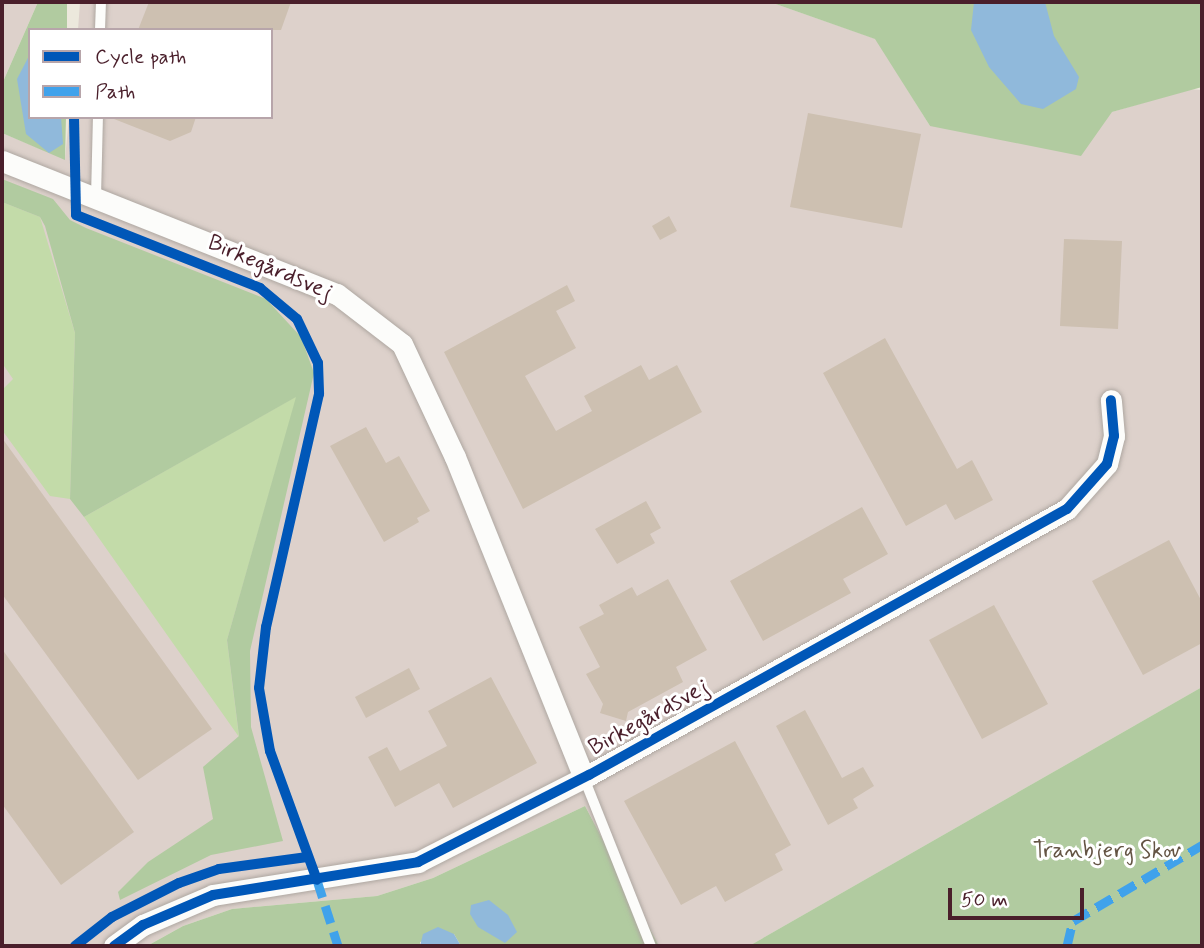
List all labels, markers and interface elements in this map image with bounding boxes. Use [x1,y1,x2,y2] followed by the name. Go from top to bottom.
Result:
[28,28,273,119] legend
[95,43,186,71] text: Cycle path
[95,78,135,106] text: Path
[203,229,337,307] street label: Birkegårdsvej
[584,674,714,762] street label: Birkegårdsvej
[1032,837,1182,865] park label: Tranbjerg Skov
[952,874,1088,918] scale bar
[961,886,1008,914] text: 50 m

